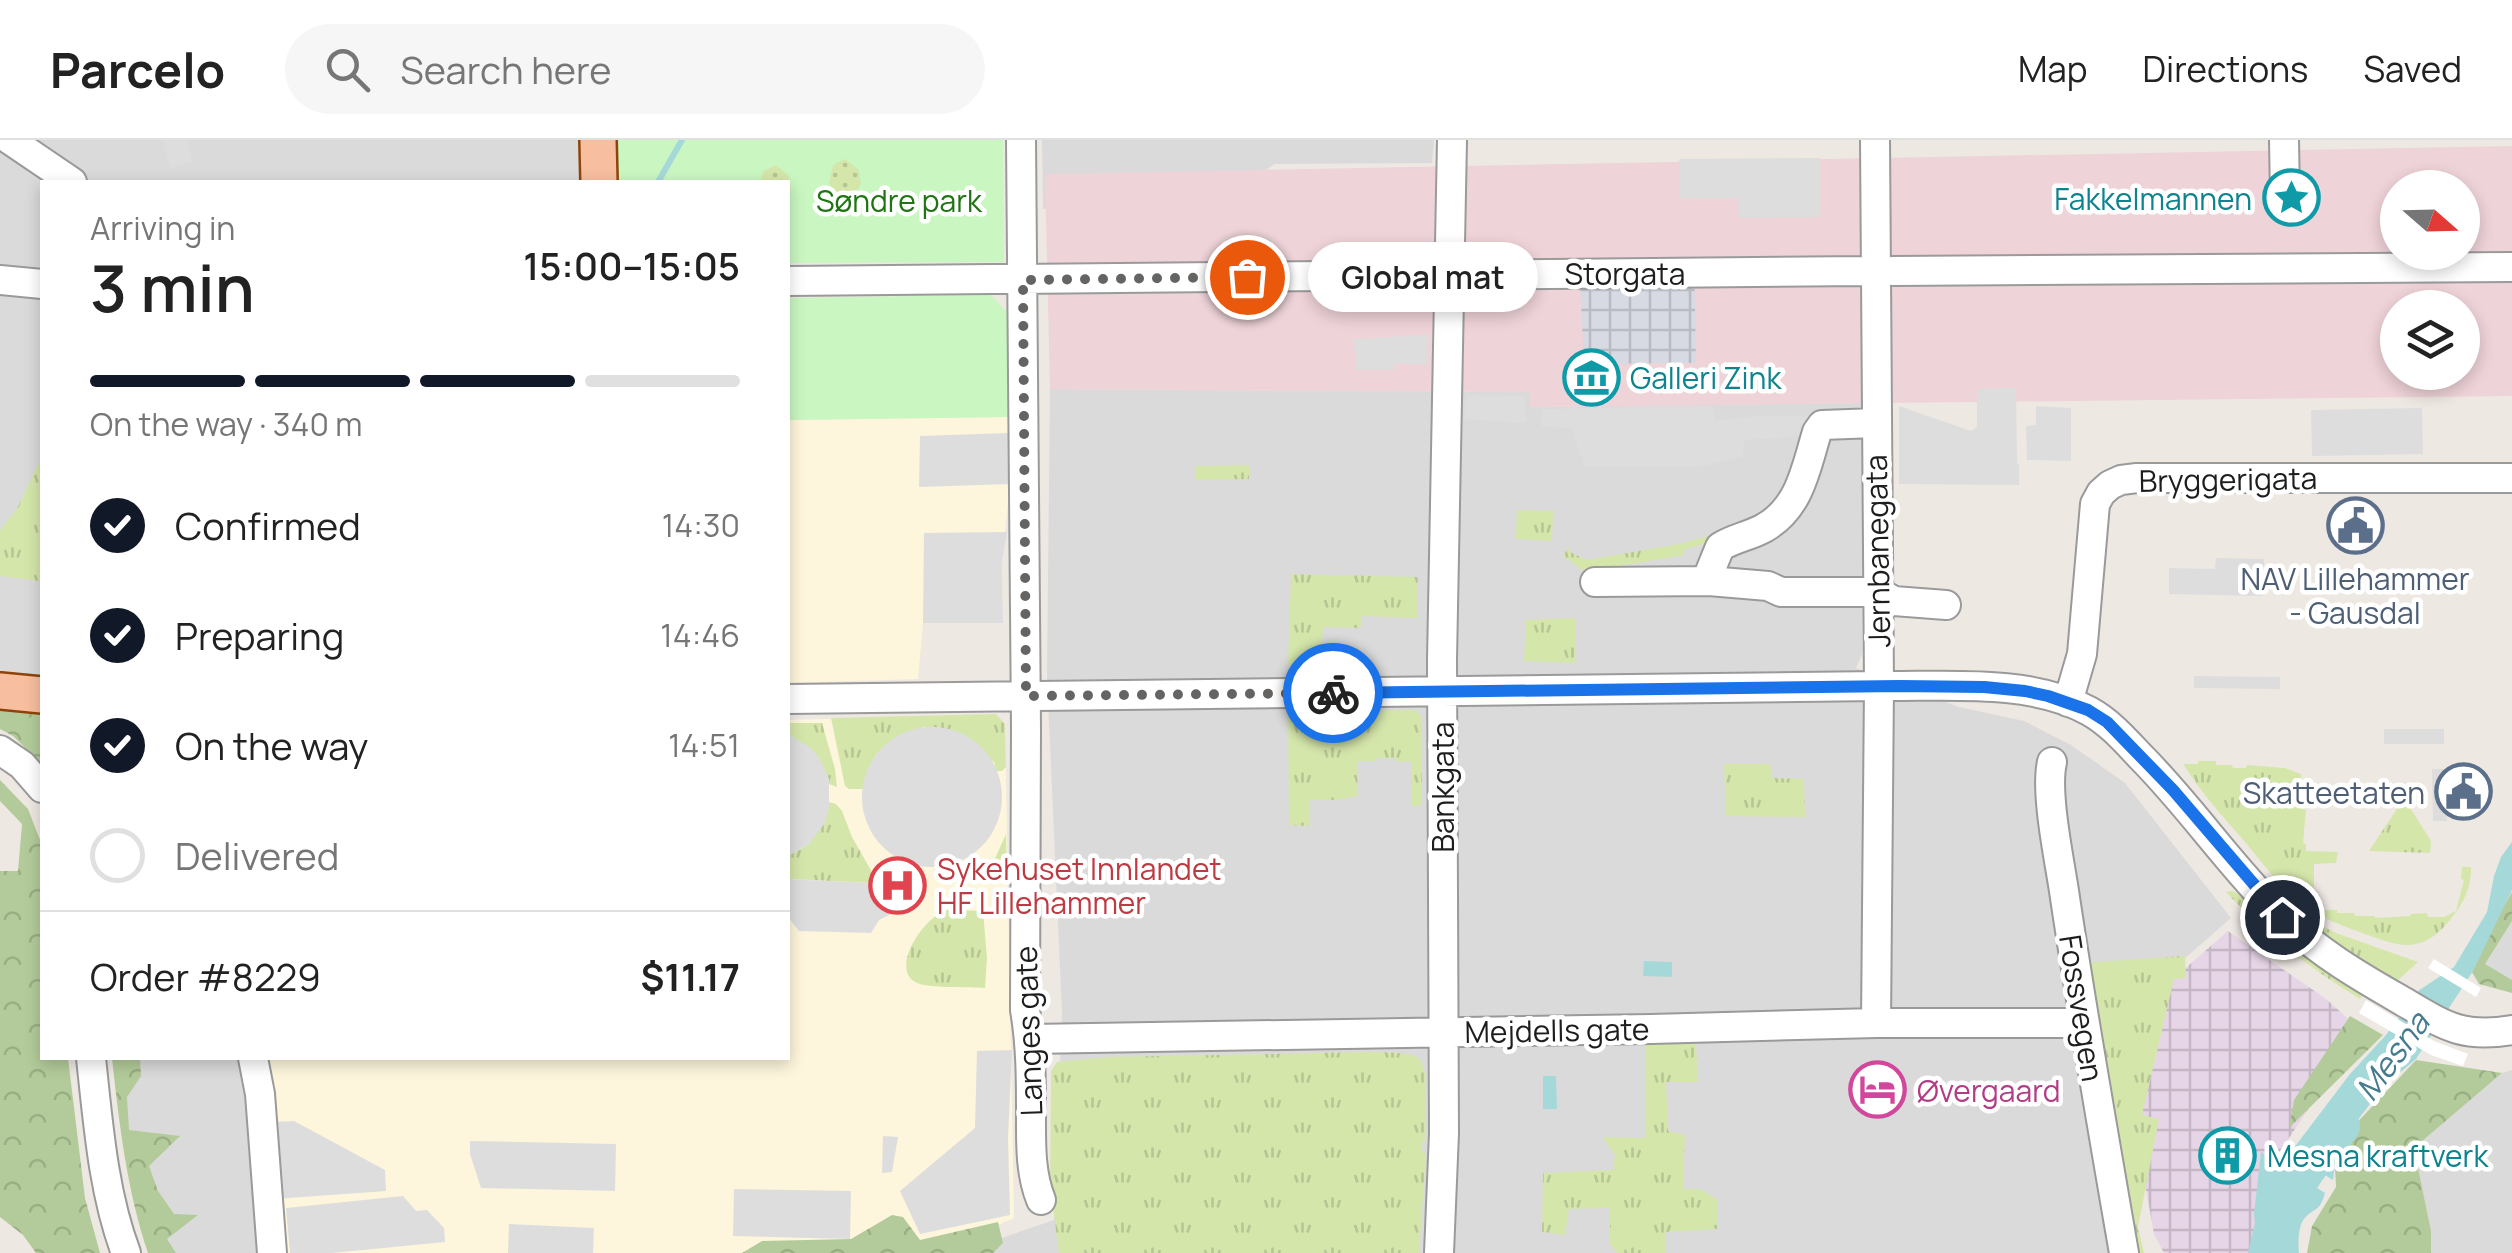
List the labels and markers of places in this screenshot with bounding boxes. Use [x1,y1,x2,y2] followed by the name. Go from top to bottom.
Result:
[2261,168,2321,228] place icon: Fakkelmannen
[2054,178,2252,219] place label: Fakkelmannen
[1205,235,1290,320] pin
[1307,242,1537,312] callout: Global mat
[1561,347,1621,407] museum icon: Galleri Zink
[1630,357,1782,398] place label: Galleri Zink
[2325,496,2385,556] public building icon: NAV Lillehammer - Gausdal
[2240,558,2470,633] place label: NAV Lillehammer - Gausdal
[2434,762,2494,822] public building icon: Skatteetaten
[2243,772,2425,813] place label: Skatteetaten
[937,848,1221,923] place label: Sykehuset Innlandet HF Lillehammer
[868,855,928,915] hospital icon: Sykehuset Innlandet HF Lillehammer
[2240,875,2325,960] pin
[1848,1060,1908,1120] hotel icon: Øvergaard
[1917,1070,2060,1111] place label: Øvergaard
[2198,1125,2258,1185] building icon: Mesna kraftverk
[2267,1135,2489,1176] place label: Mesna kraftverk

